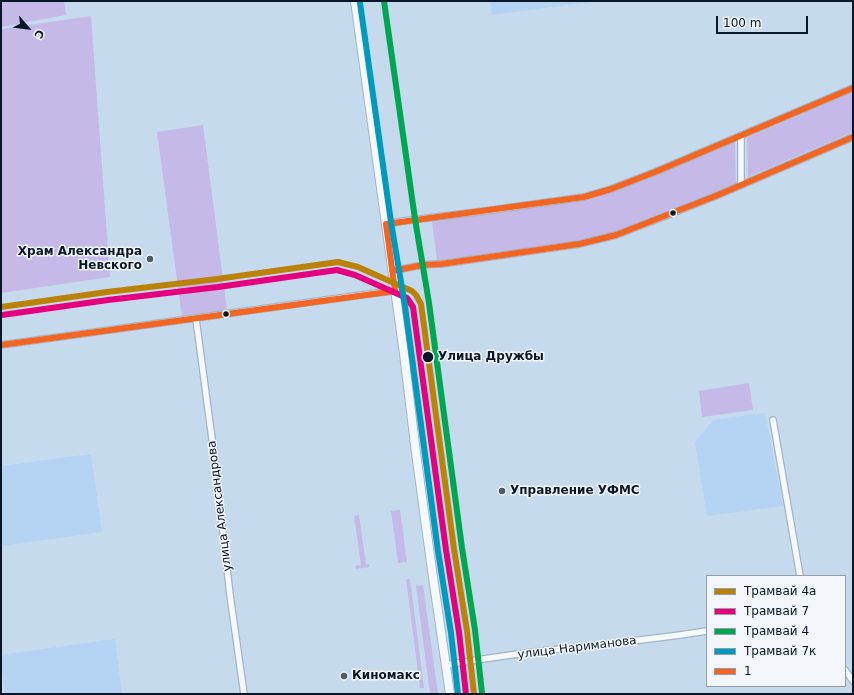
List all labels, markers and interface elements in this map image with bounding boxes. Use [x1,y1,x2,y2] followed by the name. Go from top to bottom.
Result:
[8,8,48,48] north arrow
[718,8,810,34] scale bar
[723,16,761,30] text: 100 m
[31,27,47,40] text: С
[668,208,678,218] unlabelled marker
[18,245,142,273] place label: Храм Александра Невского
[145,254,155,264] marker: Храм Александра Невского
[221,309,231,319] unlabelled marker
[421,350,435,364] marker: Улица Дружбы
[438,350,544,364] place label: Улица Дружбы
[205,440,235,572] street label: улица Александрова
[510,484,640,498] place label: Управление УФМС
[497,486,507,496] marker: Управление УФМС
[706,575,846,687] legend
[744,584,816,598] text: Трамвай 4а
[744,604,809,618] text: Трамвай 7
[744,624,809,638] text: Трамвай 4
[517,634,637,662] street label: улица Нариманова
[744,644,816,658] text: Трамвай 7к
[744,664,752,678] text: 1
[352,669,420,683] place label: Киномакс
[339,671,349,681] marker: Киномакс

